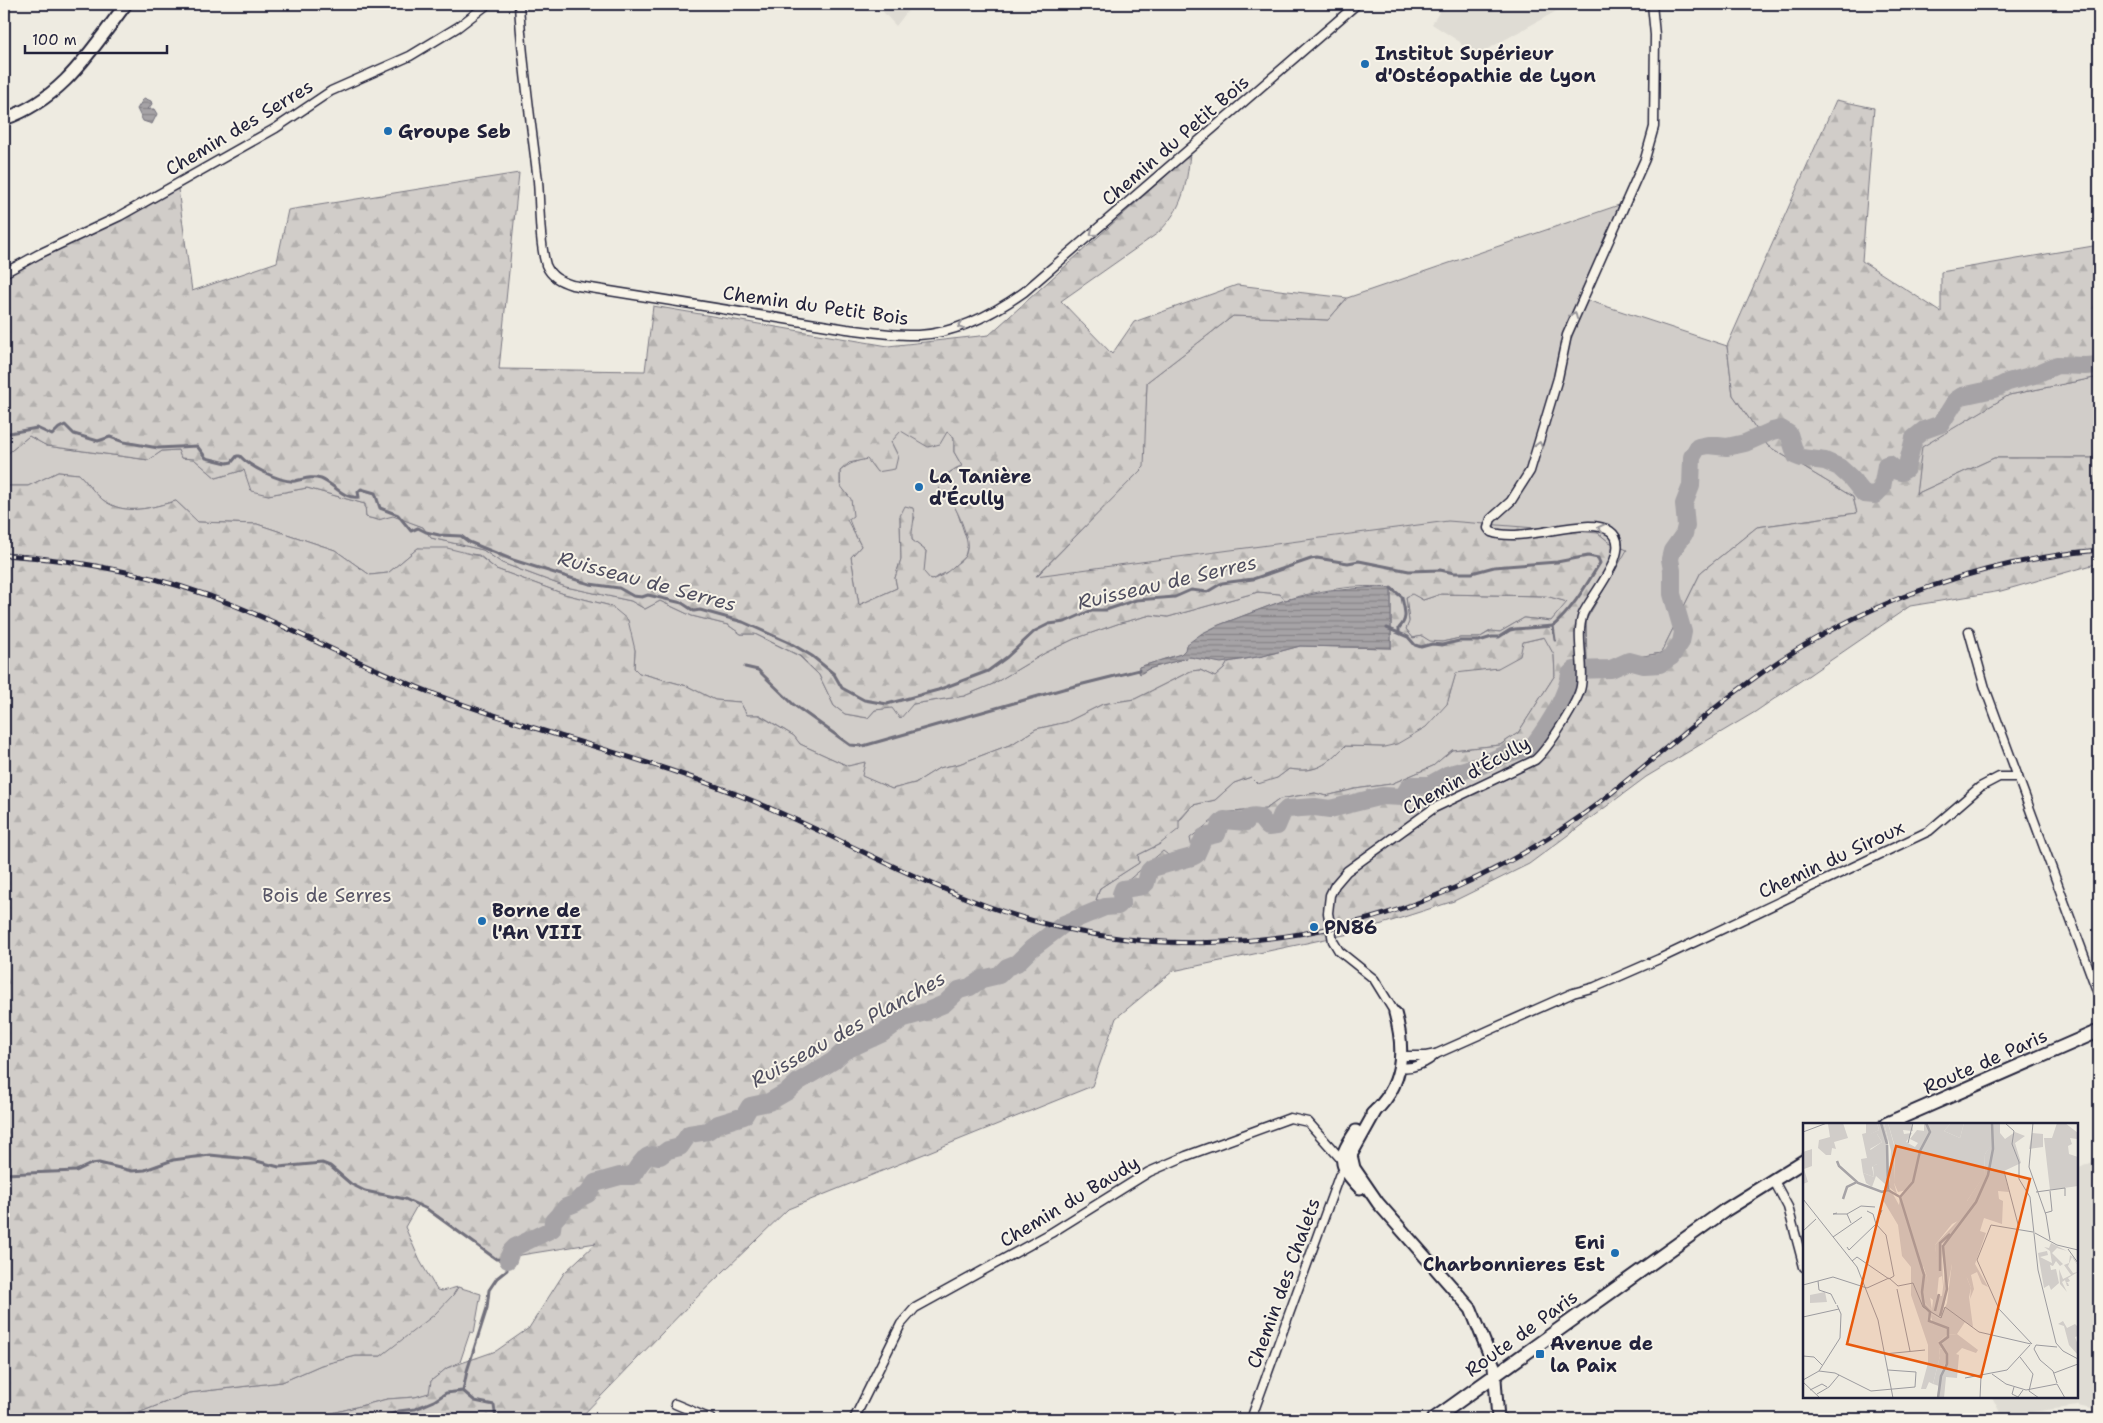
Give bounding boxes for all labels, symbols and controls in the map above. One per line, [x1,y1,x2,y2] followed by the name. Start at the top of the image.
[25,22,168,54] scale bar
[32,30,77,50] text: 100 m
[1375,41,1596,88] place label: Institut Supérieur d'Ostéopathie de Lyon
[1359,58,1371,70] marker: Institut Supérieur d'Ostéopathie de Lyon
[1096,69,1254,211] street label: Chemin du Petit Bois
[161,73,318,181] street label: Chemin des Serres
[398,119,511,144] place label: Groupe Seb
[382,125,394,137] marker: Groupe Seb
[1089,227,1098,236] one-way arrow
[721,280,911,331] street label: Chemin du Petit Bois
[1568,311,1579,320] one-way arrow
[958,320,966,330] one-way arrow
[1533,441,1544,450] one-way arrow
[929,464,1032,511] place label: La Tanière d'Écully
[913,481,925,493] marker: La Tanière d'Écully
[1597,523,1605,534] one-way arrow
[555,545,739,617] water label: Ruisseau de Serres
[1075,549,1259,615] water label: Ruisseau de Serres
[1397,729,1535,821] street label: Chemin d'Écully
[1754,815,1908,904] street label: Chemin du Siroux
[262,883,392,908] park label: Bois de Serres
[492,898,582,945] place label: Borne de l'An VIII
[476,915,488,927] marker: Borne de l'An VIII
[1324,915,1377,940] place label: PN86
[1308,921,1320,933] marker: PN86
[746,965,950,1093] water label: Ruisseau des Planches
[1919,1023,2051,1100] street label: Route de Paris
[1803,1123,2078,1398] inset map
[995,1150,1144,1253] street label: Chemin du Baudy
[1241,1194,1326,1372] street label: Chemin des Chalets
[1423,1230,1605,1277] place label: Eni Charbonnieres Est
[1609,1247,1621,1259] marker: Eni Charbonnieres Est
[1460,1284,1583,1383] street label: Route de Paris
[1550,1331,1653,1378] place label: Avenue de la Paix
[1534,1348,1546,1360] marker: Avenue de la Paix

